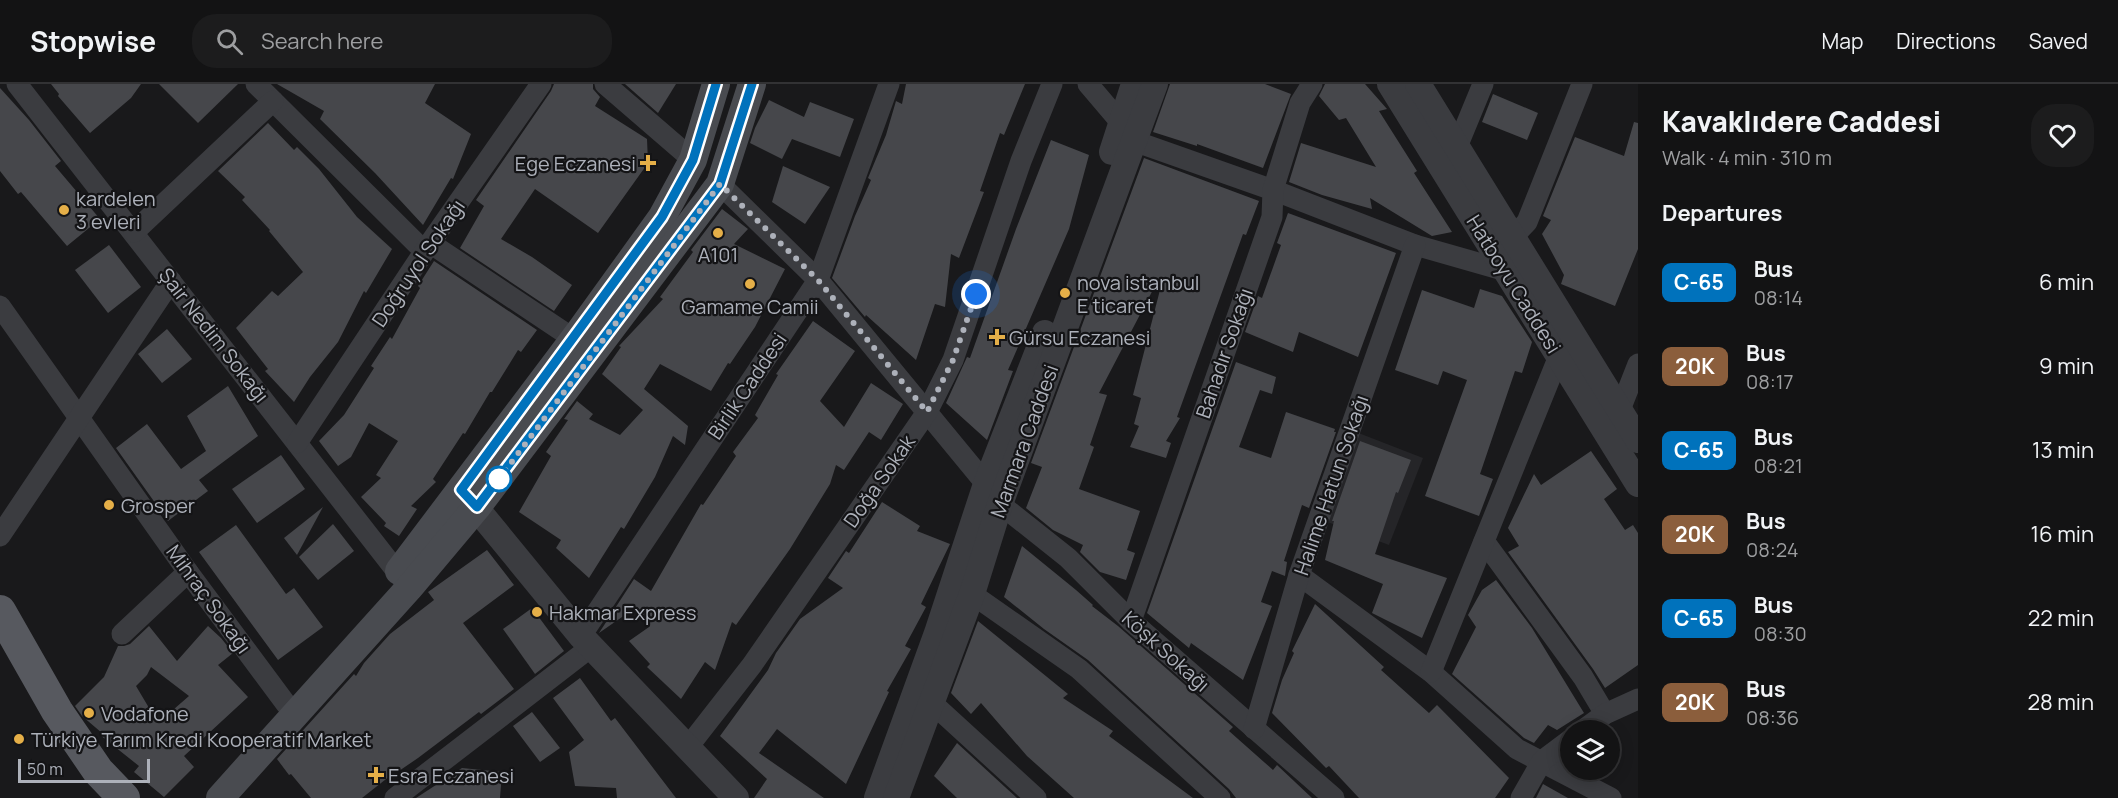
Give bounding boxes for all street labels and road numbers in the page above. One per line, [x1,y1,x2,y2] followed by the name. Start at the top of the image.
[365,194,471,332] street label: Doğruyol Sokağı
[1461,210,1567,358] street label: Hatboyu Caddesi
[153,262,275,408] street label: Şair Nedim Sokağı
[1189,284,1259,422] street label: Bahadır Sokağı
[701,327,793,445] street label: Birlik Caddesi
[984,361,1064,521] street label: Marmara Caddesi
[1287,391,1375,579] street label: Halime Hatun Sokağı
[837,428,921,533] street label: Doğa Sokak
[160,539,258,659] street label: Mihraç Sokağı
[1116,605,1216,697] street label: Köşk Sokağı

